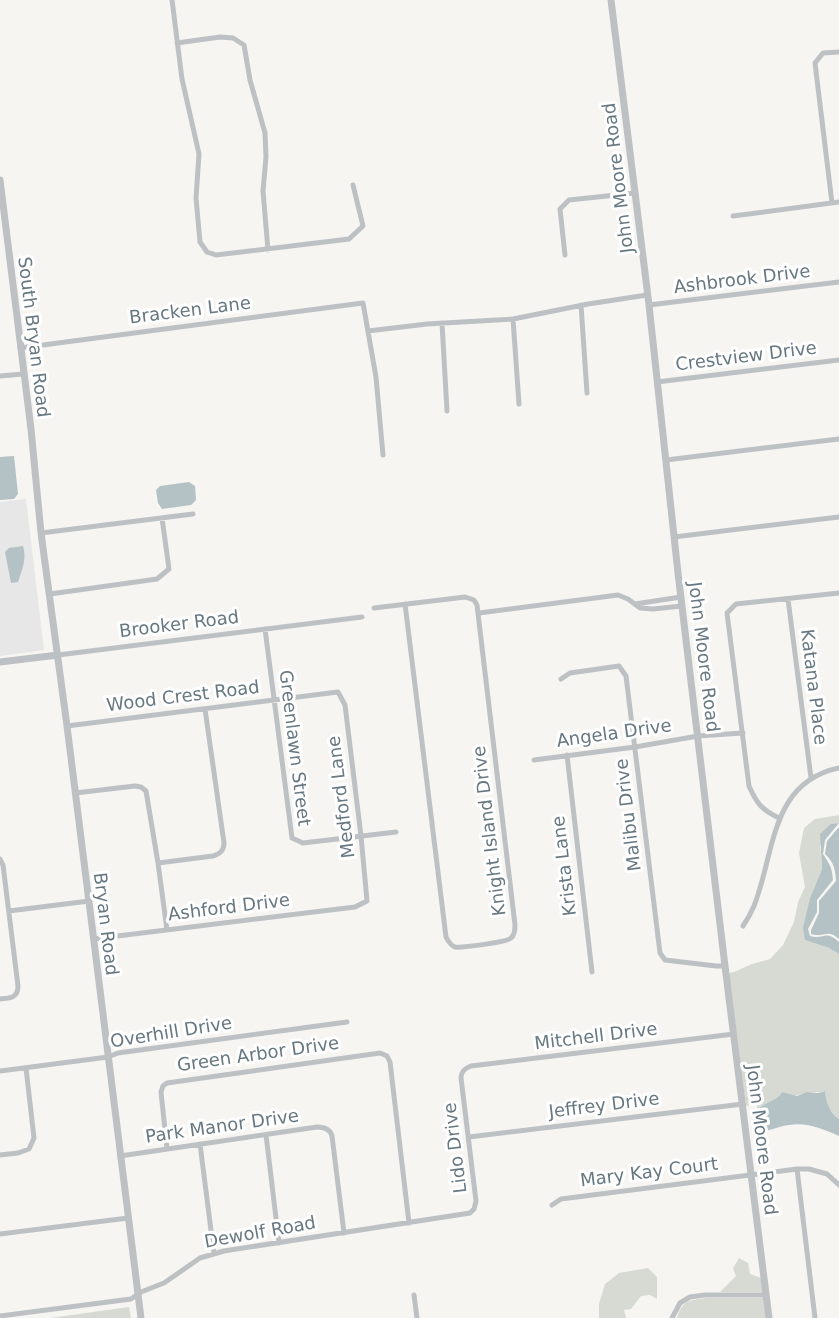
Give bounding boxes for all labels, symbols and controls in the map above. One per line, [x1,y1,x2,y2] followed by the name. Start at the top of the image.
[598,102,637,255] street label: John Moore Road
[14,255,55,418] street label: South Bryan Road
[672,260,812,297] street label: Ashbrook Drive
[128,292,252,327] street label: Bracken Lane
[674,336,818,375] street label: Crestview Drive
[685,580,724,733] street label: John Moore Road
[118,606,240,641] street label: Brooker Road
[797,628,832,746] street label: Katana Place
[276,669,315,827] street label: Greenlawn Street
[105,676,261,715] street label: Wood Crest Road
[555,714,673,751] street label: Angela Drive
[323,735,358,859] street label: Medford Lane
[468,745,509,917] street label: Knight Island Drive
[610,758,645,872] street label: Malibu Drive
[547,815,580,917] street label: Krista Lane
[90,871,123,977] street label: Bryan Road
[167,889,291,924] street label: Ashford Drive
[108,1012,233,1052] street label: Overhill Drive
[533,1018,659,1053] street label: Mitchell Drive
[176,1032,340,1075] street label: Green Arbor Drive
[743,1063,782,1216] street label: John Moore Road
[546,1087,660,1122] street label: Jeffrey Drive
[439,1102,470,1195] street label: Lido Drive
[144,1104,300,1147] street label: Park Manor Drive
[579,1153,719,1190] street label: Mary Kay Court
[202,1211,317,1252] street label: Dewolf Road

